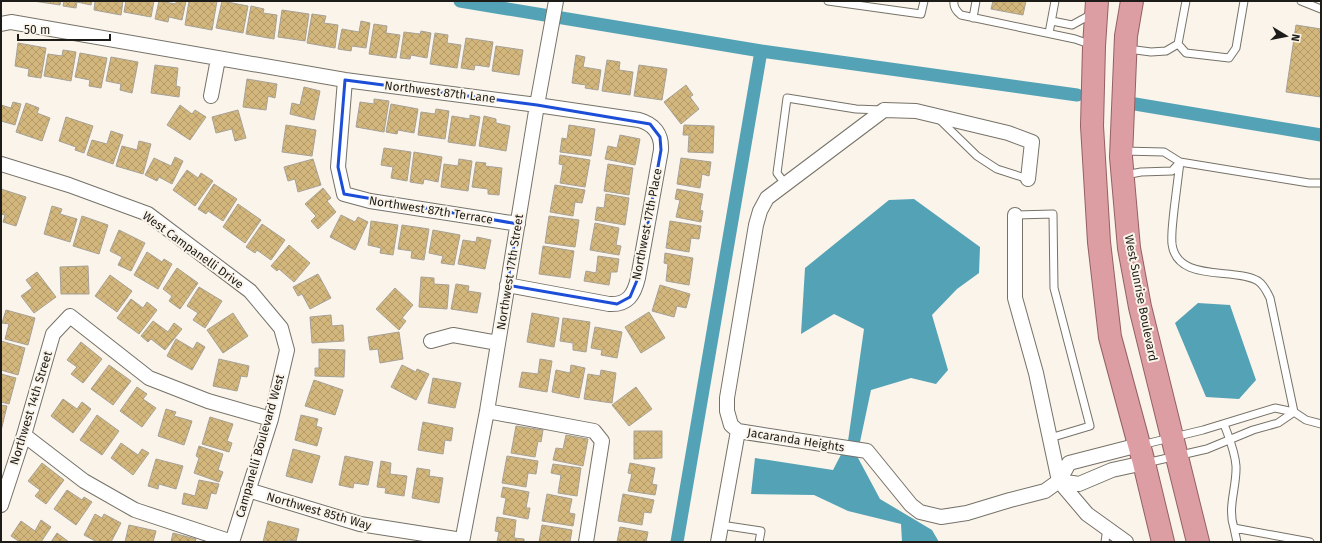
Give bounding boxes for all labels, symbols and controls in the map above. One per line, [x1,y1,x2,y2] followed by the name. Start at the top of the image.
[18,16,110,42] scale bar
[1266,16,1306,56] north arrow
[24,23,50,37] text: 50 m
[1288,33,1302,42] text: N
[384,78,496,106] street label: Northwest 87th Lane
[629,167,665,281] street label: Northwest 17th Place
[368,193,494,227] street label: Northwest 87th Terrace
[140,209,246,291] street label: West Campanelli Drive
[494,212,526,331] street label: Northwest 17th Street
[1122,234,1160,362] street label: West Sunrise Boulevard
[7,349,55,467] street label: Northwest 14th Street
[233,372,287,519] street label: Campanelli Boulevard West
[746,425,846,455] street label: Jacaranda Heights
[265,489,373,533] street label: Northwest 85th Way

